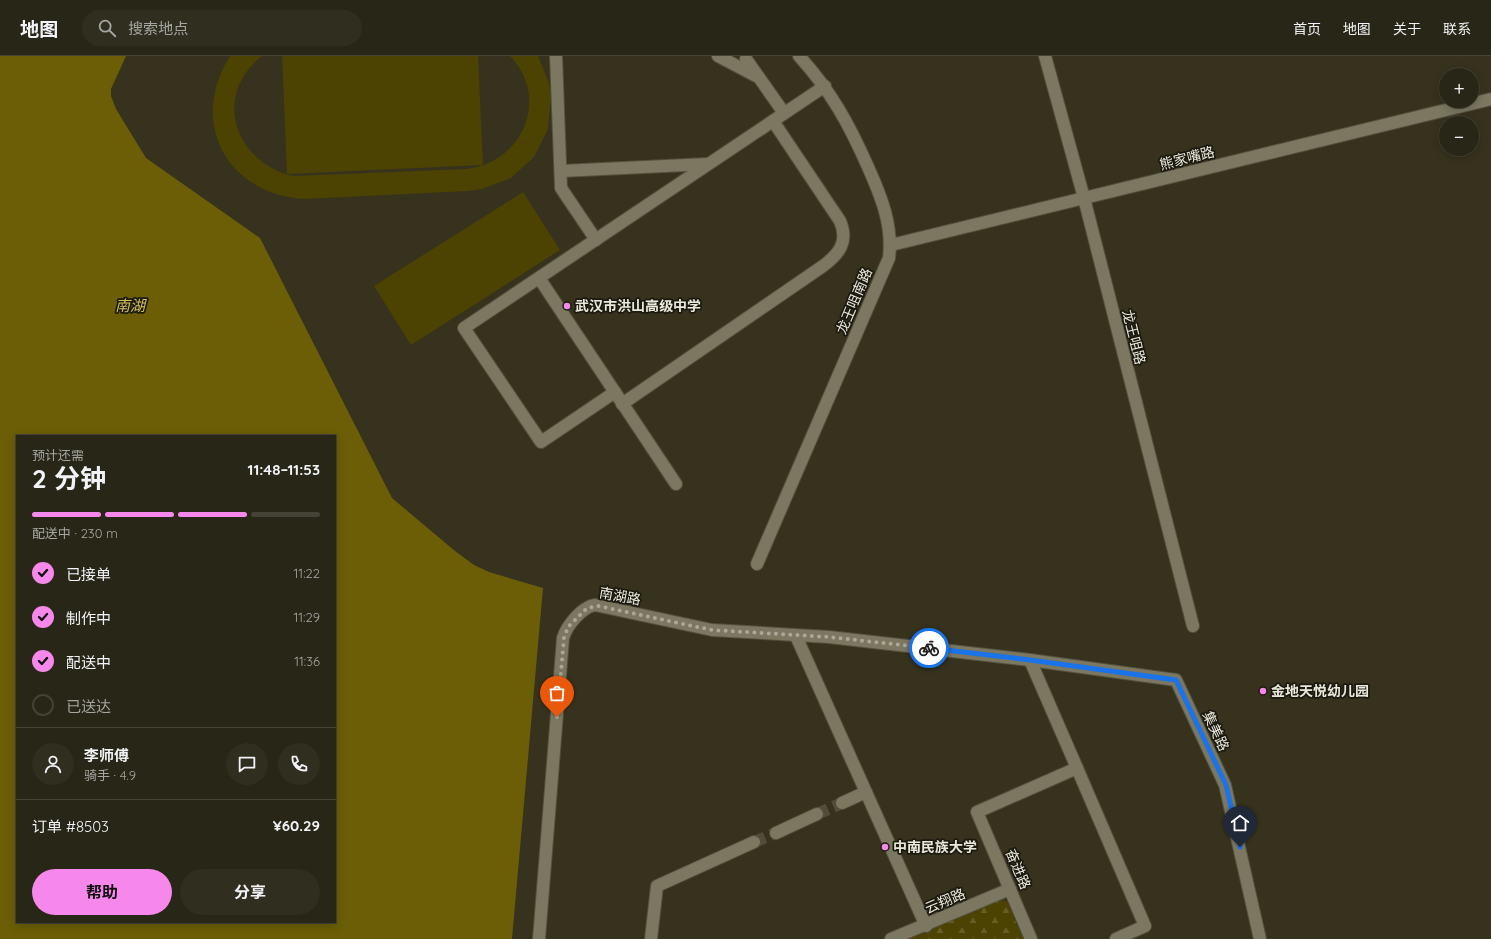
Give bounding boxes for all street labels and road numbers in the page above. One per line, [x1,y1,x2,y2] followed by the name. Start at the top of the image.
[1158,142,1216,174] street label: 熊家嘴路
[832,265,876,337] street label: 龙王咀南路
[1118,308,1150,366] street label: 龙王咀路
[598,583,642,609] street label: 南湖路
[1199,708,1233,754] street label: 集美路
[1002,846,1034,892] street label: 奋进路
[922,885,968,917] street label: 云翔路

